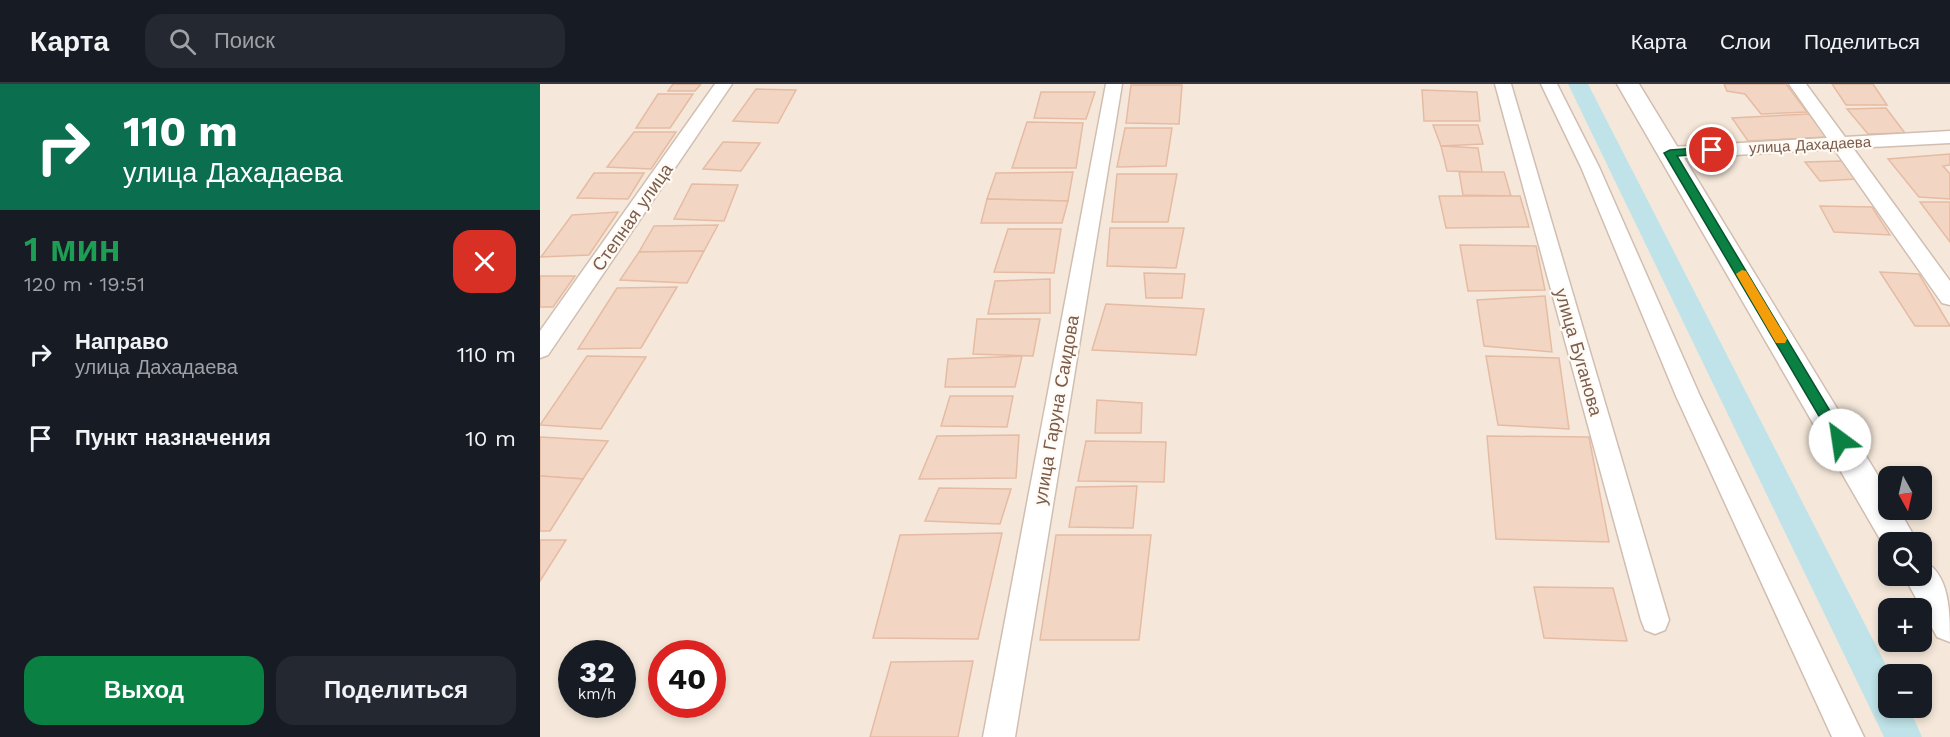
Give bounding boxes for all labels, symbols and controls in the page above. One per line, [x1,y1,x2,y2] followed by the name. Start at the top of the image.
[145,14,565,68] search box
[30,25,109,58] text: Карта
[166,25,199,58] icon: search
[214,28,275,53] text: Поиск
[1631,29,1687,54] text: Карта
[1720,29,1771,54] text: Слои
[1804,29,1920,54] text: Поделиться
[123,107,238,156] text: 110 m
[24,108,102,186] icon: right
[1686,124,1737,175] pin
[1695,133,1728,166] icon: arrive
[1749,133,1872,157] street label: улица Дахадаева
[123,157,343,189] text: улица Дахадаева
[587,159,677,275] street label: Степная улица
[24,228,121,270] text: 1 мин
[453,230,516,293] button: close
[24,272,145,296] text: 120 m · 19:51
[1551,286,1607,419] street label: улица Буганова
[1029,312,1083,507] street label: улица Гаруна Саидова
[75,329,169,354] text: Направо
[24,338,57,371] icon: right
[457,342,516,367] text: 110 m
[75,355,238,379] text: улица Дахадаева
[1808,408,1872,472] position arrow
[24,422,57,455] icon: arrive
[75,425,271,450] text: Пункт назначения
[465,426,516,451] text: 10 m
[1878,466,1932,520] north arrow
[1878,466,1932,718] map controls
[1878,532,1932,586] button: search
[1878,598,1932,652] button: +
[648,640,726,718] speed limit sign: 40
[579,654,615,689] text: 32
[24,656,264,725] button: Выход
[276,656,516,725] button: Поделиться
[1878,664,1932,718] button: −
[578,685,616,703] text: km/h

